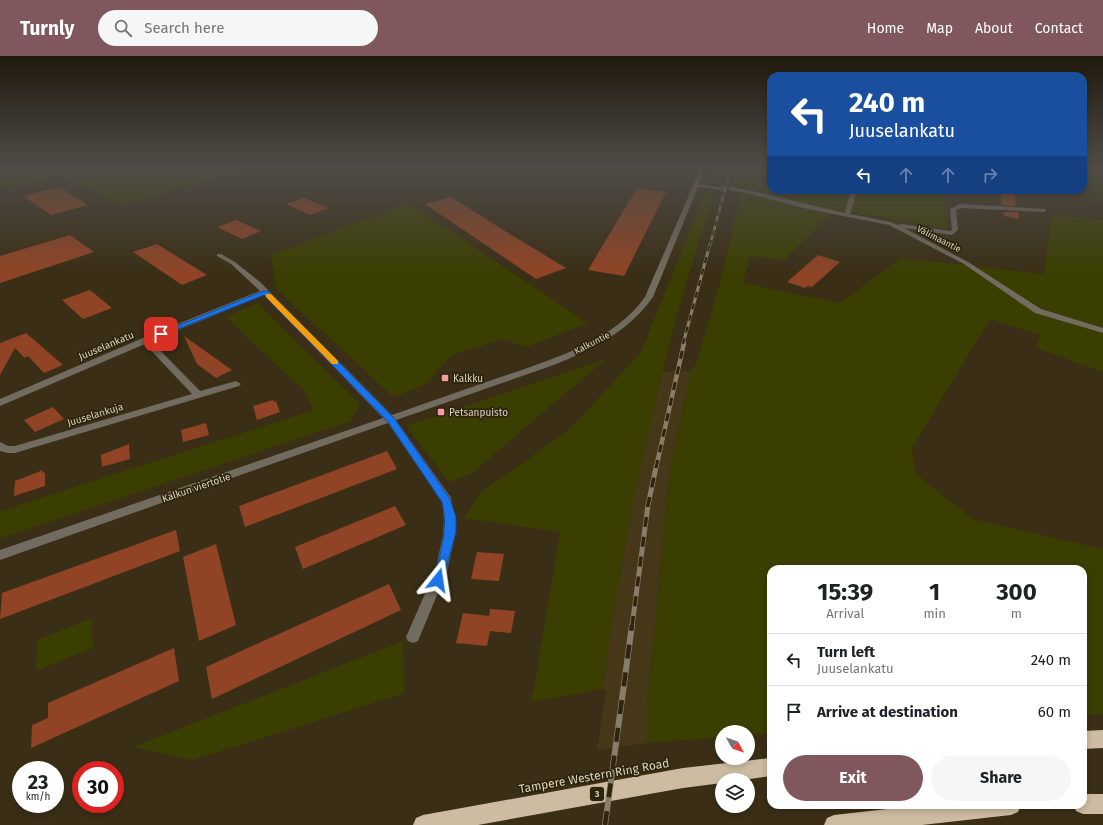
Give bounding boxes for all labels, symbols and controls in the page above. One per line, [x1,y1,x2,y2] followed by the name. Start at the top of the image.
[98,10,378,46] search box
[20,17,74,40] text: Turnly
[112,17,134,39] icon: search
[144,19,224,37] text: Search here
[867,20,904,37] text: Home
[926,20,953,37] text: Map
[975,20,1013,37] text: About
[1035,20,1083,37] text: Contact
[849,86,925,119] text: 240 m
[783,88,835,140] icon: left
[849,120,955,142] text: Juuselankatu
[853,164,875,186] icon: left
[895,164,917,186] icon: ahead
[937,164,959,186] icon: ahead
[979,164,1001,186] icon: right
[915,224,963,254] street label: Välimaantie
[144,317,178,351] pin
[150,323,172,345] icon: arrive
[77,329,136,363] street label: Juuselankatu
[573,330,611,356] street label: Kalkuntie
[440,373,450,383] marker: Kalkku
[453,373,483,385] place label: Kalkku
[66,401,125,429] street label: Juuselankuja
[436,407,446,417] marker: Petsanpuisto
[449,407,508,419] place label: Petsanpuisto
[160,471,232,505] street label: Kalkun viertotie
[417,559,459,601] position arrow
[817,578,873,606] text: 15:39
[929,578,940,606] text: 1
[996,578,1037,606] text: 300
[826,606,864,621] text: Arrival
[923,606,946,621] text: min
[1011,606,1022,621] text: m
[817,643,875,661] text: Turn left
[783,649,805,671] icon: left
[1031,651,1071,669] text: 240 m
[817,661,893,676] text: Juuselankatu
[783,701,805,723] icon: arrive
[817,703,958,721] text: Arrive at destination
[1038,703,1071,721] text: 60 m
[715,725,755,765] north arrow
[715,725,755,813] map controls
[783,755,923,801] button: Exit
[931,755,1071,801] button: Share
[518,756,670,796] street label: Tampere Western Ring Road
[72,761,124,813] speed limit sign: 30
[28,770,48,794] text: 23
[715,773,755,813] button: layers
[590,787,604,801] road number: 3
[26,791,50,803] text: km/h

